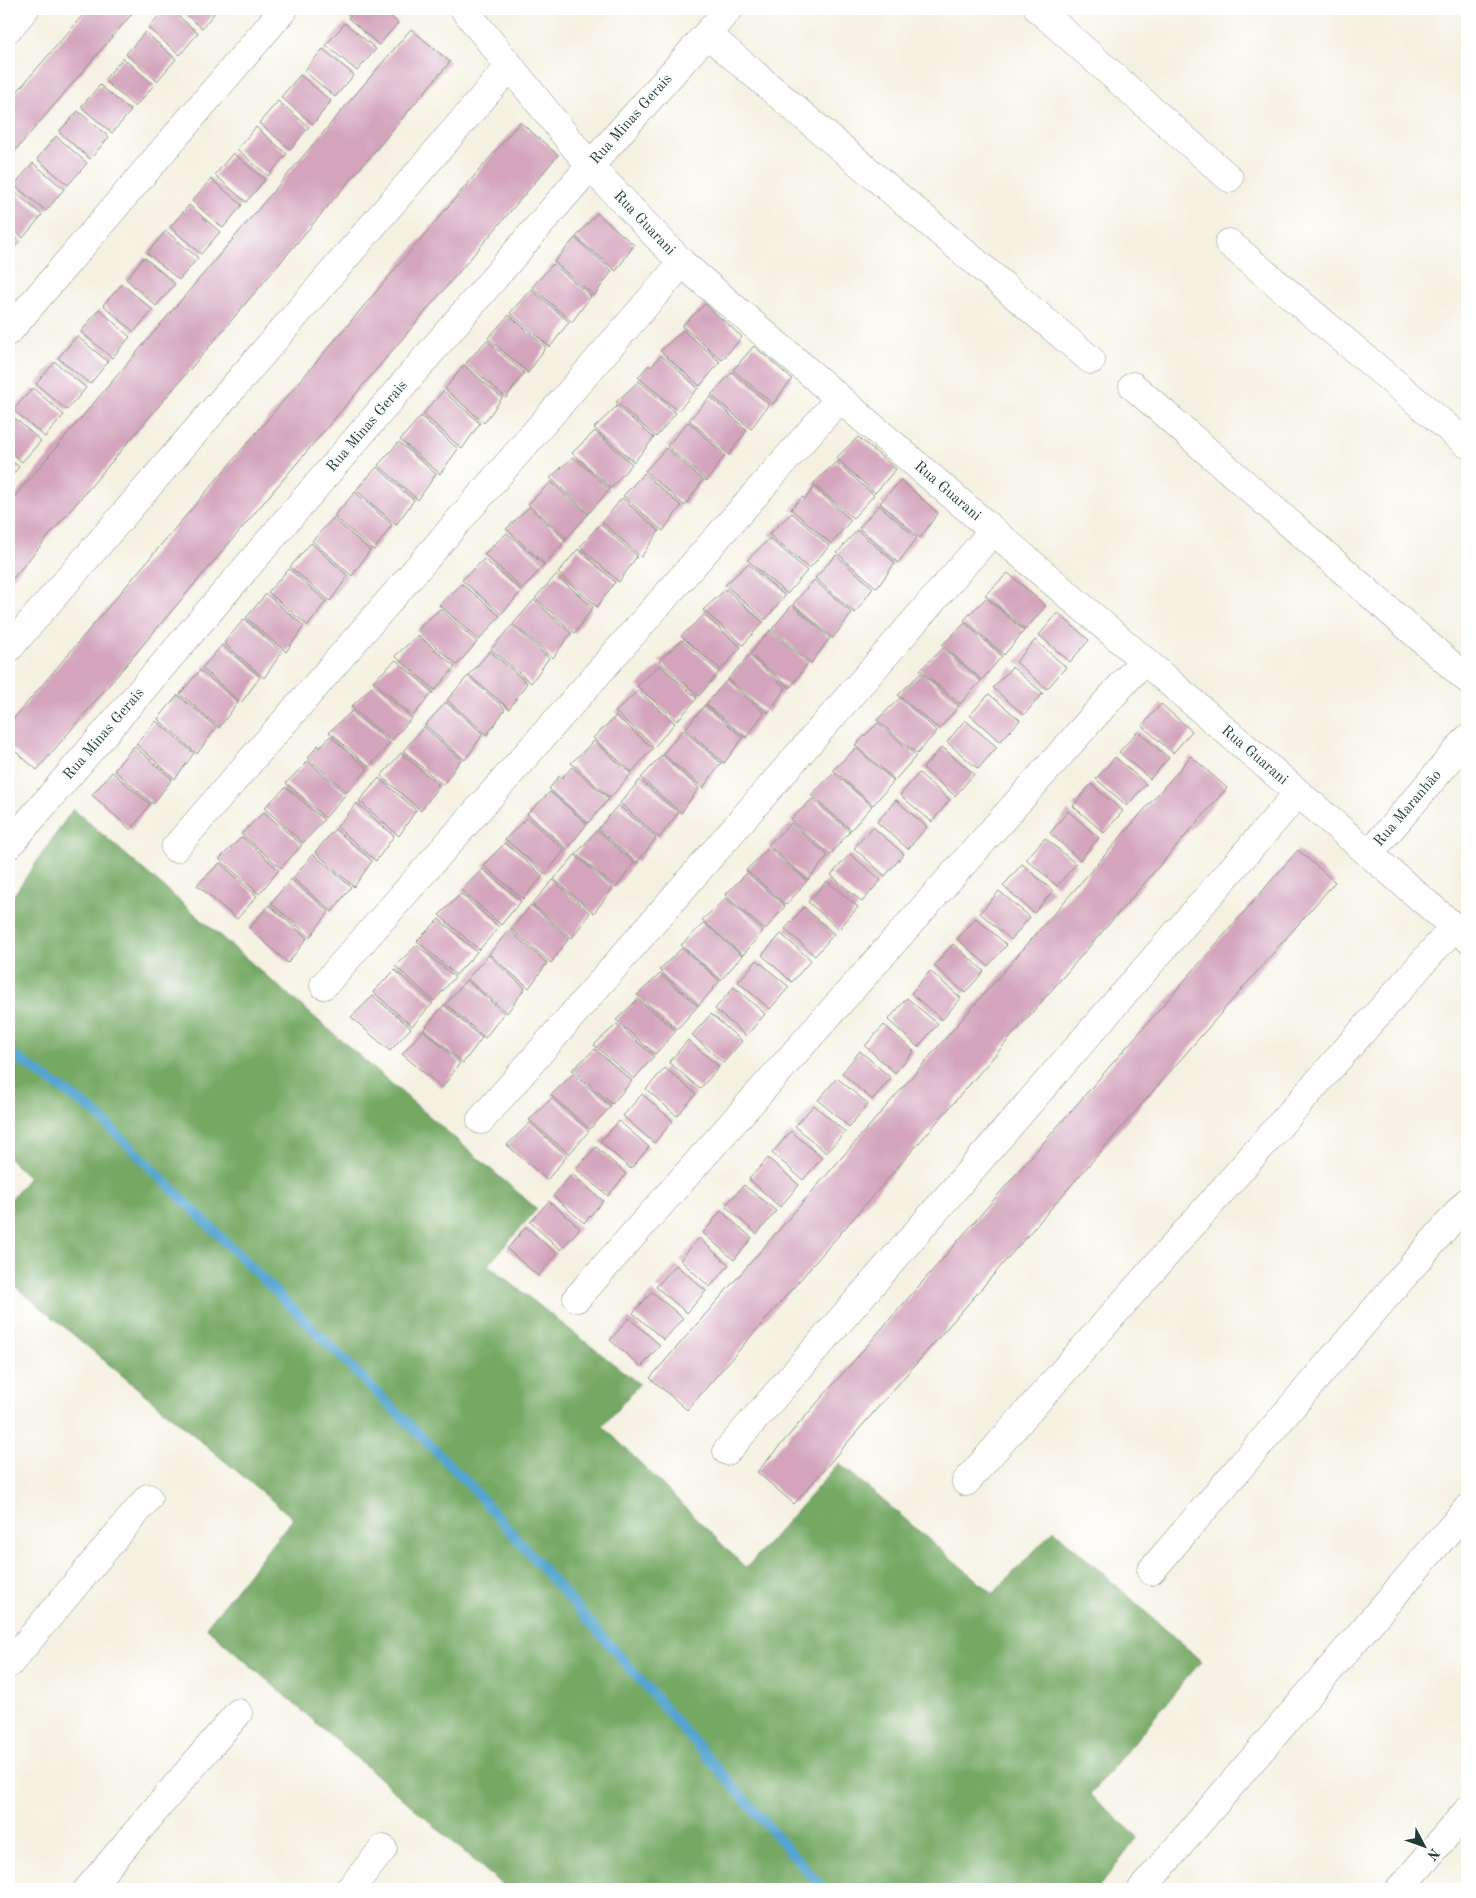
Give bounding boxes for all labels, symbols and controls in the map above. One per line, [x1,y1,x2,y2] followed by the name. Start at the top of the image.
[588,71,675,167] street label: Rua Minas Gerais
[610,188,678,258] street label: Rua Guarani
[324,378,410,475] street label: Rua Minas Gerais
[911,459,984,524] street label: Rua Guarani
[61,685,147,783] street label: Rua Minas Gerais
[1218,723,1291,788] street label: Rua Guarani
[1371,767,1444,849] street label: Rua Maranhão
[1398,1820,1448,1870] north arrow
[1424,1845,1442,1863] text: N

